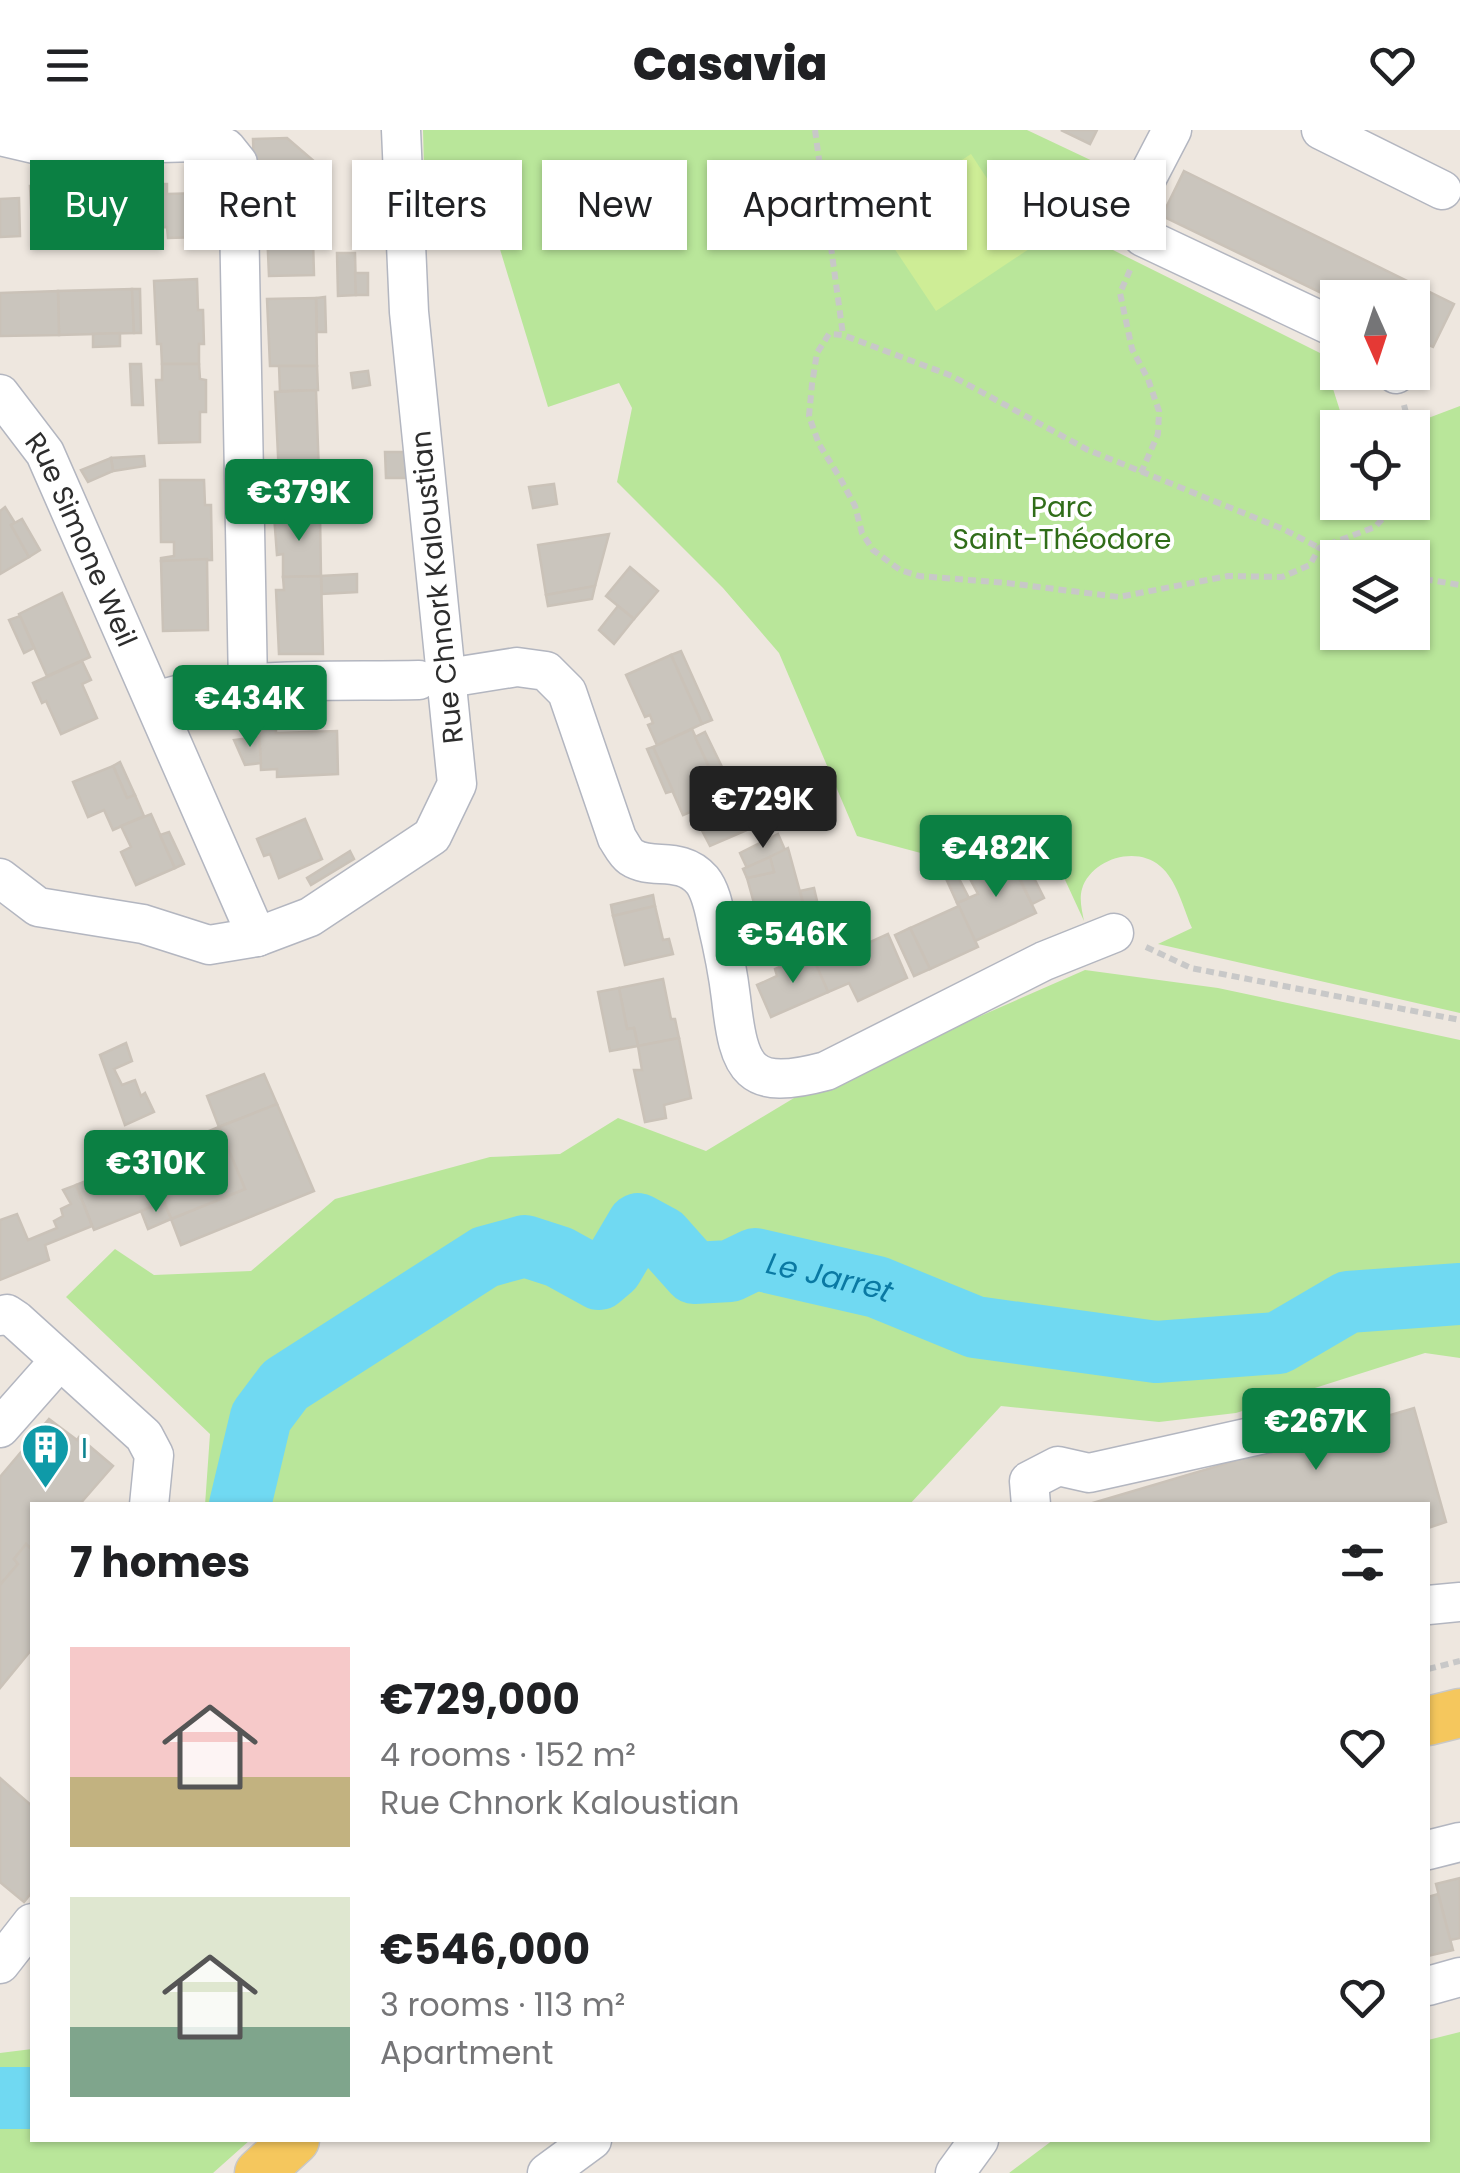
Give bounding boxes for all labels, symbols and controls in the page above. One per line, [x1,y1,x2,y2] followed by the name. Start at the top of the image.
[633,33,827,96] text: Casavia
[40,38,95,93] icon: menu
[1365,38,1420,93] icon: heart
[30,160,164,250] chip: Buy
[184,160,332,250] chip: Rent
[352,160,522,250] chip: Filters
[542,160,687,250] chip: New
[707,160,967,250] chip: Apartment
[987,160,1166,250] chip: House
[1320,280,1430,390] north arrow
[1320,280,1430,650] map controls
[1320,410,1430,520] button: locate
[16,424,147,653] street label: Rue Simone Weil
[401,429,473,745] street label: Rue Chnork Kaloustian
[229,459,369,544] pin: €379K
[247,469,351,514] text: €379K
[953,488,1171,559] park label: Parc Saint-Théodore
[1320,540,1430,650] button: layers
[180,665,320,750] pin: €434K
[195,675,305,720] text: €434K
[693,766,833,851] pin: €729K
[712,776,814,821] text: €729K
[926,815,1066,900] pin: €482K
[942,825,1050,870] text: €482K
[723,901,863,986] pin: €546K
[738,911,848,956] text: €546K
[86,1130,226,1215] pin: €310K
[106,1140,206,1185] text: €310K
[762,1241,901,1313] water label: Le Jarret
[1246,1388,1386,1473] pin: €267K
[1264,1398,1368,1443] text: €267K
[20,1422,72,1490] building icon: I
[81,1429,88,1468] place label: I
[70,1533,250,1592] text: 7 homes
[1335,1535,1390,1590] icon: filters
[380,1670,580,1729] text: €729,000
[150,1687,270,1807] icon: home
[1335,1720,1390,1775] icon: heart
[380,1732,636,1777] text: 4 rooms · 152 m²
[380,1780,739,1825] text: Rue Chnork Kaloustian
[380,1920,590,1979] text: €546,000
[150,1937,270,2057] icon: home
[1335,1970,1390,2025] icon: heart
[380,1982,625,2027] text: 3 rooms · 113 m²
[380,2030,553,2075] text: Apartment

